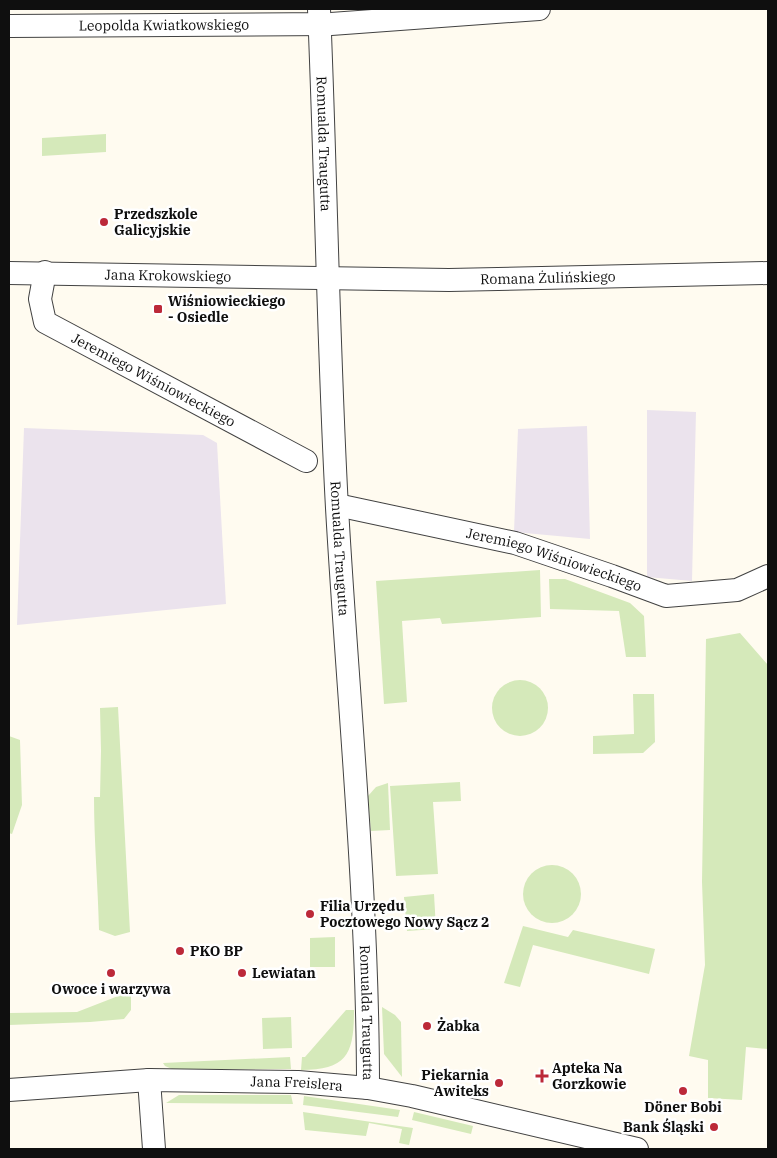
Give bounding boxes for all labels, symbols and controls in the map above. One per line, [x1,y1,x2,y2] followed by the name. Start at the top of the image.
[79,16,249,35] street label: Leopolda Kwiatkowskiego
[313,76,335,212] street label: Romualda Traugutta
[114,205,198,239] place label: Przedszkole Galicyjskie
[98,216,110,228] marker: Przedszkole Galicyjskie
[104,266,232,286] street label: Jana Krokowskiego
[480,267,616,288] street label: Romana Żulińskiego
[168,292,285,326] place label: Wiśniowieckiego - Osiedle
[152,303,164,315] marker: Wiśniowieckiego - Osiedle
[69,329,239,431] street label: Jeremiego Wiśniowieckiego
[327,481,353,617] street label: Romualda Traugutta
[465,524,644,595] street label: Jeremiego Wiśniowieckiego
[320,897,490,931] place label: Filia Urzędu Pocztowego Nowy Sącz 2
[304,908,316,920] marker: Filia Urzędu Pocztowego Nowy Sącz 2
[190,942,244,960] place label: PKO BP
[174,945,186,957] marker: PKO BP
[356,945,377,1081] street label: Romualda Traugutta
[252,964,316,982] place label: Lewiatan
[105,967,117,979] marker: Owoce i warzywa
[236,967,248,979] marker: Lewiatan
[51,980,171,998] place label: Owoce i warzywa
[437,1017,480,1035] place label: Żabka
[421,1020,433,1032] marker: Żabka
[552,1059,626,1093] place label: Apteka Na Gorzkowie
[421,1066,489,1100] place label: Piekarnia Awiteks
[536,1070,548,1082] marker: Apteka Na Gorzkowie
[250,1072,344,1095] street label: Jana Freislera
[493,1077,505,1089] marker: Piekarnia Awiteks
[677,1085,689,1097] marker: Döner Bobi
[644,1098,722,1116] place label: Döner Bobi
[623,1118,704,1136] place label: Bank Śląski
[708,1121,720,1133] marker: Bank Śląski

